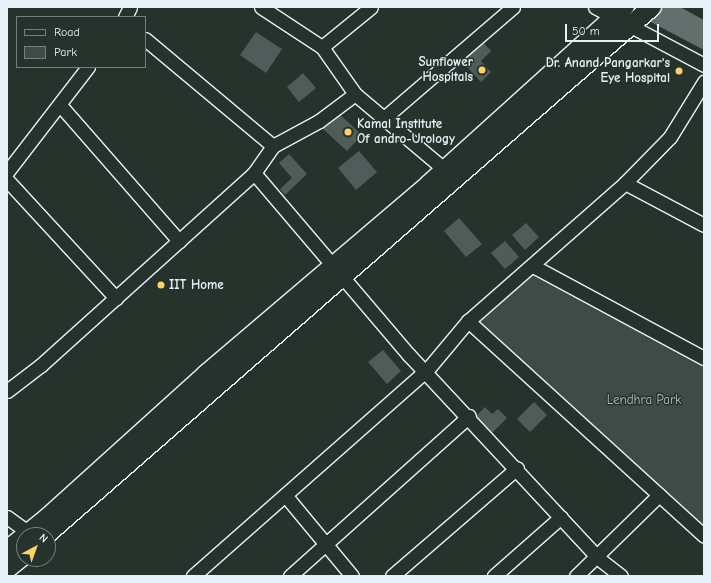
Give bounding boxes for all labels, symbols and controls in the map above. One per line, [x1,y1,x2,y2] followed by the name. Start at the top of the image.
[16,16,146,68] legend
[567,16,661,42] scale bar
[572,24,600,38] text: 50 m
[54,25,80,39] text: Road
[54,45,77,59] text: Park
[418,55,473,86] place label: Sunflower Hospitals
[546,56,670,87] place label: Dr. Anand Pangarkar's Eye Hospital
[476,64,488,76] marker: Sunflower Hospitals
[673,65,685,77] marker: Dr. Anand Pangarkar's Eye Hospital
[357,117,455,148] place label: Kamal Institute Of andro-Urology
[342,126,354,138] marker: Kamal Institute Of andro-Urology
[169,277,224,293] place label: IIT Home
[156,280,166,290] marker: IIT Home
[607,392,681,408] park label: Lendhra Park
[16,527,56,567] north arrow
[37,531,51,546] text: N

